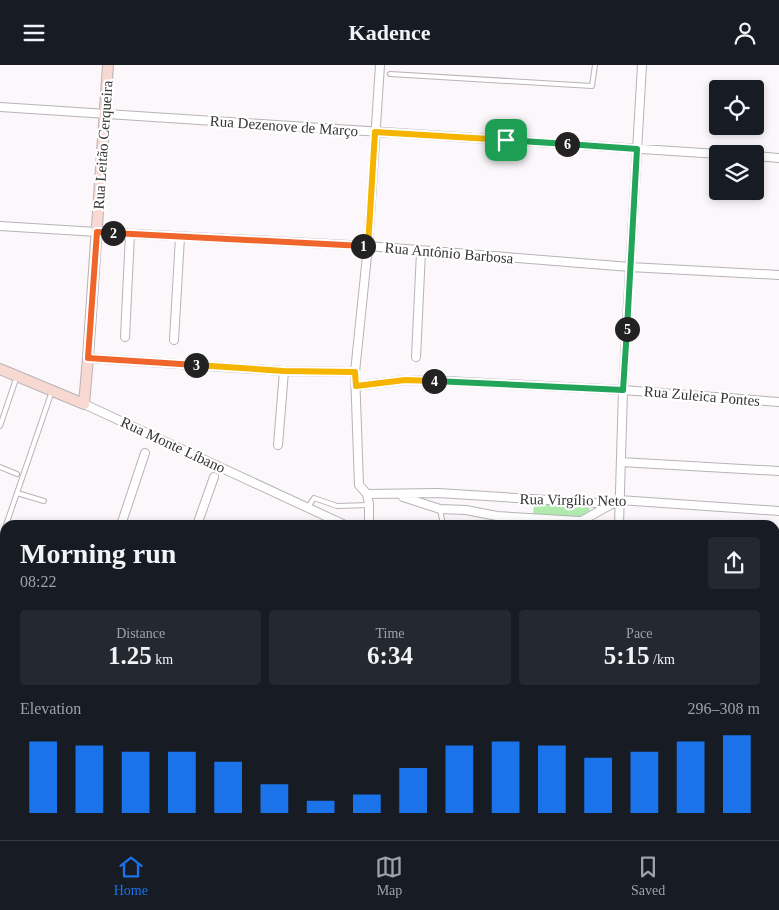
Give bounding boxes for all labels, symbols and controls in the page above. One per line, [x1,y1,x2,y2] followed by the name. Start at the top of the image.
[20,19,48,47] icon: menu
[731,19,759,47] icon: person
[349,20,430,45] text: Kadence
[91,80,116,210] street label: Rua Leitão Cerqueira
[709,80,764,200] map controls
[709,80,764,135] button: locate
[209,113,359,139] street label: Rua Dezenove de Março
[485,119,527,161] pin
[492,126,520,154] icon: arrive
[554,131,580,157] pin: 6
[564,137,571,152] text: 6
[709,145,764,200] button: layers
[100,221,126,245] pin: 2
[110,226,117,241] text: 2
[350,233,376,259] pin: 1
[360,239,367,254] text: 1
[384,239,514,267] street label: Rua Antônio Barbosa
[614,317,640,341] pin: 5
[624,322,631,337] text: 5
[184,353,208,377] pin: 3
[193,358,200,373] text: 3
[422,369,446,393] pin: 4
[431,374,438,389] text: 4
[643,383,761,409] street label: Rua Zuleica Pontes
[118,414,228,476] street label: Rua Monte Líbano
[519,491,627,509] street label: Rua Virgílio Neto
[708,537,760,589] button: share
[20,538,176,569] text: Morning run
[20,573,56,590] text: 08:22
[116,626,165,641] text: Distance
[375,626,405,641] text: Time
[626,626,653,641] text: Pace
[108,642,152,669] text: 1.25
[367,642,413,669] text: 6:34
[604,642,650,669] text: 5:15
[152,652,173,667] text: km
[650,652,675,667] text: /km
[20,700,81,717] text: Elevation
[688,700,760,717] text: 296–308 m
[114,853,148,899] tab: Home
[375,853,403,899] tab: Map
[631,853,665,899] tab: Saved

